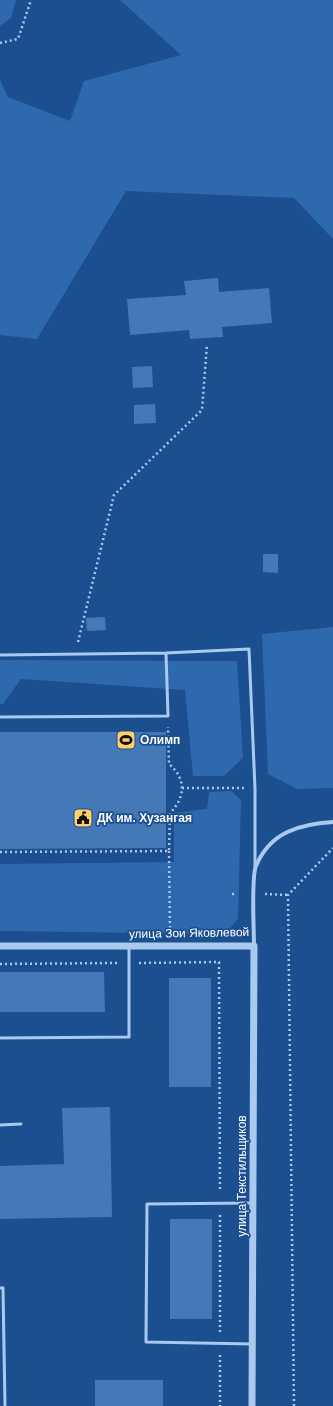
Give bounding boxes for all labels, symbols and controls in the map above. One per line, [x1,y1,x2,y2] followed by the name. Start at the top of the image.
[115,729,137,751] sports icon: Олимп
[140,733,180,747] place label: Олимп
[72,807,94,829] public building icon: ДК им. Хузангая
[97,811,192,825] place label: ДК им. Хузангая
[129,925,249,941] street label: улица Зои Яковлевой
[235,1115,249,1237] street label: улица Текстильщиков

